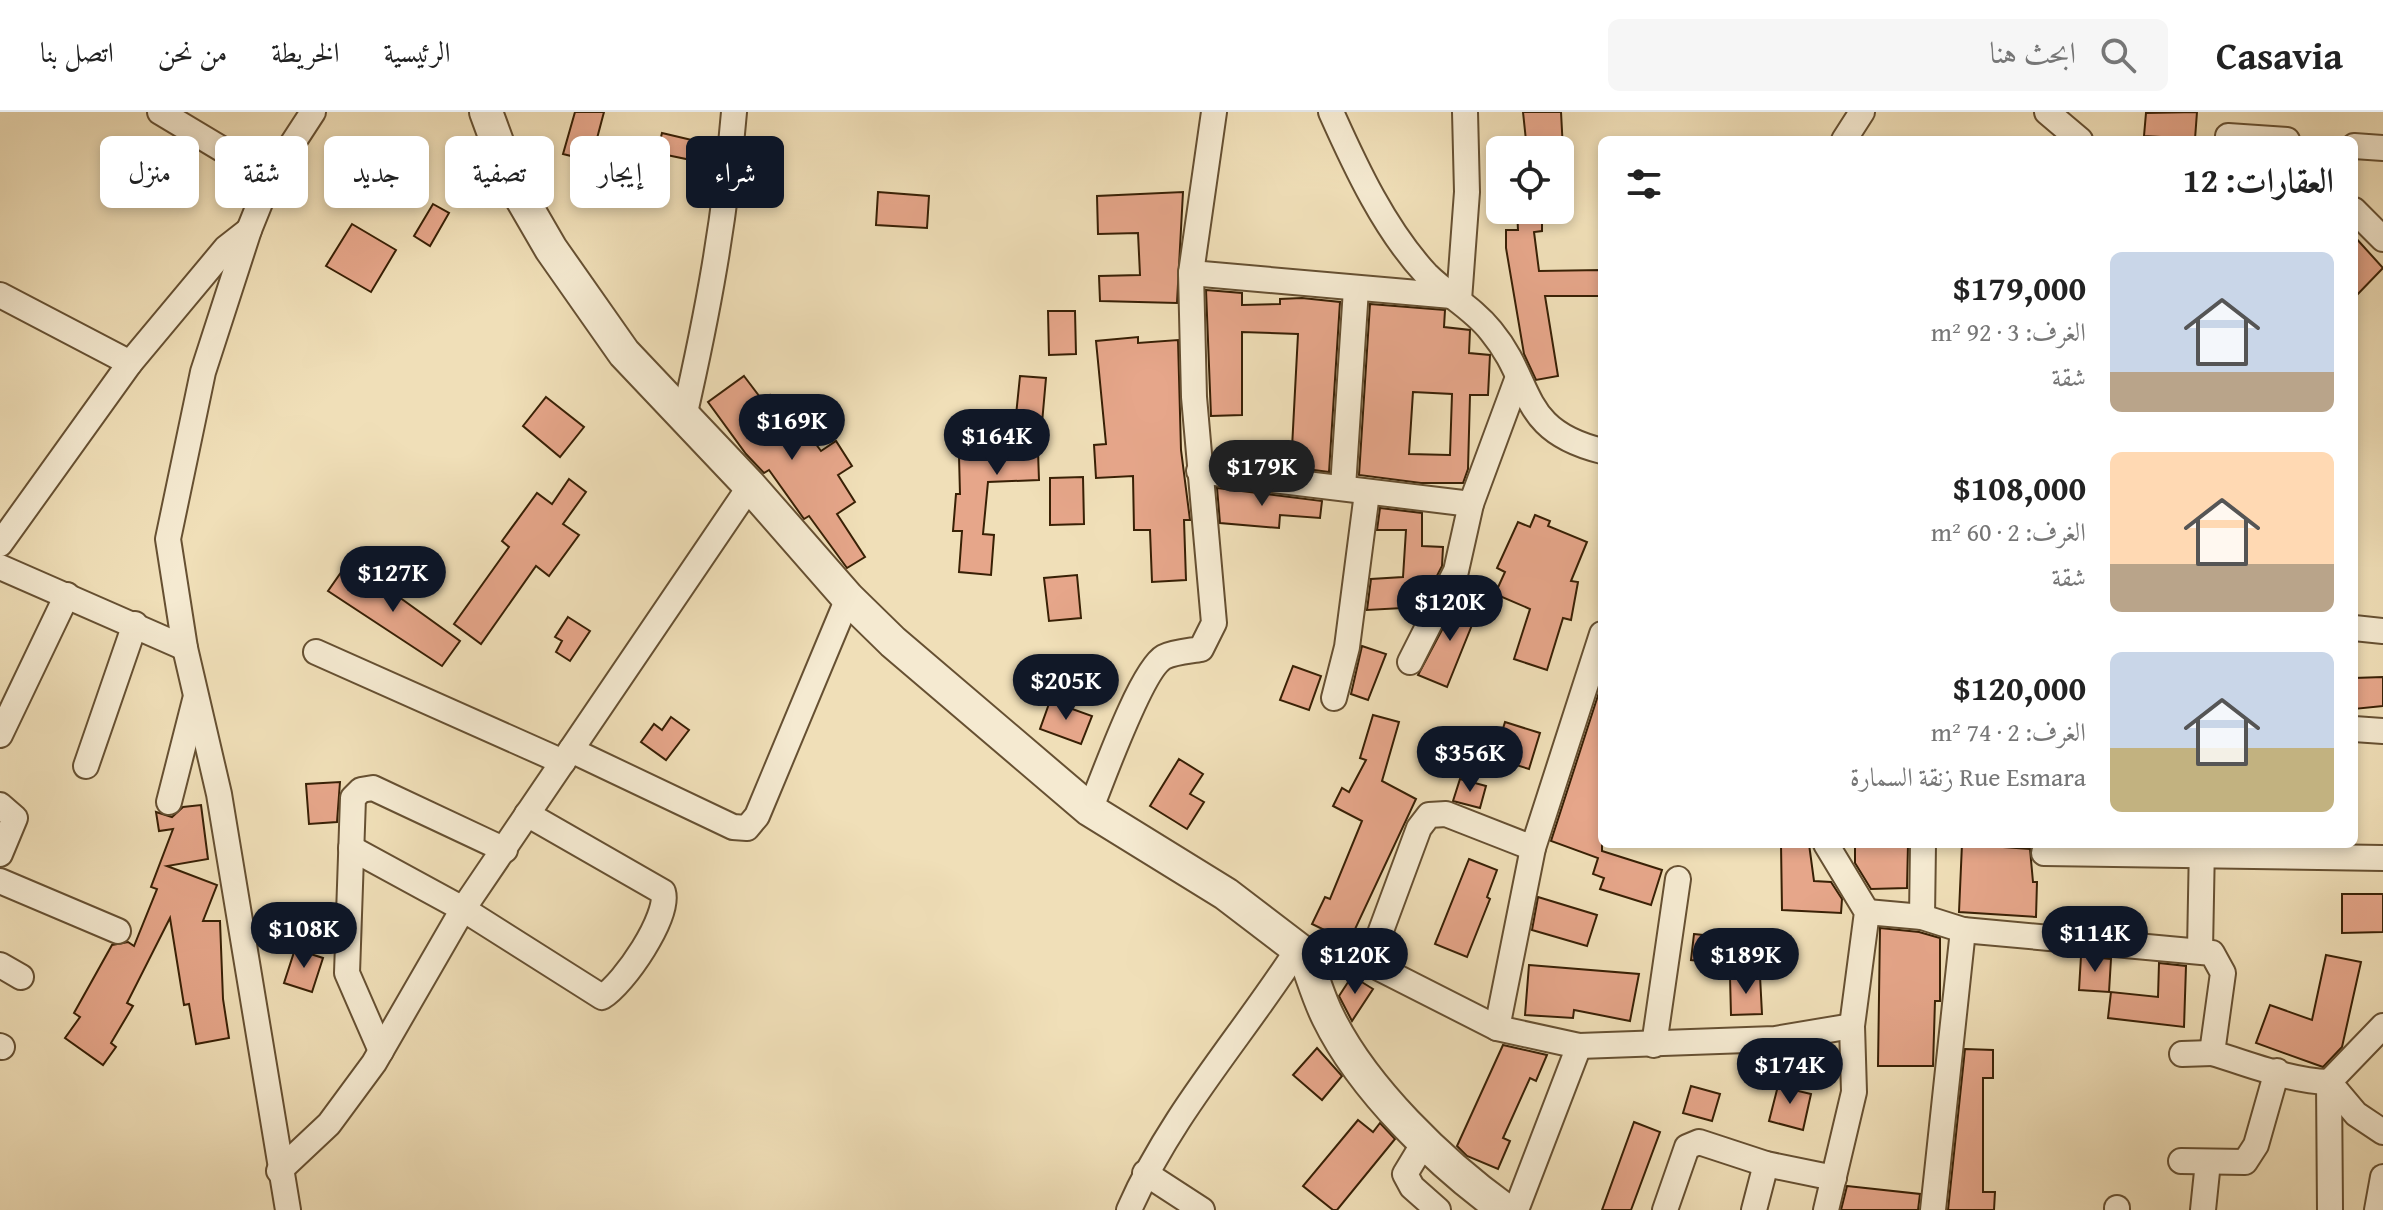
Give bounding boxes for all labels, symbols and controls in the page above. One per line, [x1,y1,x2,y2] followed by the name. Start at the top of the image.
[1608,19,2168,91] search box
[2216,27,2343,83] text: Casavia
[1989,30,2076,74] text: ابحث هنا
[40,31,114,72] text: اتصل بنا
[158,31,227,72] text: من نحن
[271,31,339,72] text: الخريطة
[383,31,451,72] text: الرئيسية
[2096,33,2140,77] icon: search
[100,136,199,208] chip: منزل
[215,136,308,208] chip: شقة
[324,136,429,208] chip: جديد
[445,136,554,208] chip: تصفية
[570,136,670,208] chip: إيجار
[686,136,784,208] chip: شراء
[1486,136,1574,224] map controls
[1486,136,1574,224] button: locate
[2183,155,2334,204] text: العقارات: 12
[1622,162,1666,206] icon: filters
[1953,263,2086,312] text: $179,000
[2174,284,2270,380] icon: home
[1931,312,2086,351] text: الغرف: 3 · 92 m²
[2052,357,2086,396] text: شقة
[736,394,848,462] pin: $169K
[757,400,827,439] text: $169K
[941,409,1053,477] pin: $164K
[962,415,1032,454] text: $164K
[1206,440,1318,508] pin: $179K
[1227,446,1297,485] text: $179K
[1953,463,2086,512] text: $108,000
[2174,484,2270,580] icon: home
[1931,512,2086,551] text: الغرف: 2 · 60 m²
[337,546,449,614] pin: $127K
[358,552,428,591] text: $127K
[2052,557,2086,596] text: شقة
[1394,575,1506,643] pin: $120K
[1415,581,1485,620] text: $120K
[1010,654,1122,722] pin: $205K
[1031,660,1101,699] text: $205K
[1953,663,2086,712] text: $120,000
[2174,684,2270,780] icon: home
[1931,712,2086,751] text: الغرف: 2 · 74 m²
[1414,726,1526,794] pin: $356K
[1435,732,1505,771] text: $356K
[1850,757,2086,796] text: Rue Esmara زنقة السمارة
[248,902,360,970] pin: $108K
[2039,906,2151,974] pin: $114K
[269,908,339,947] text: $108K
[2060,912,2130,951] text: $114K
[1299,928,1411,996] pin: $120K
[1690,928,1802,996] pin: $189K
[1320,934,1390,973] text: $120K
[1711,934,1781,973] text: $189K
[1734,1038,1846,1106] pin: $174K
[1755,1044,1825,1083] text: $174K

